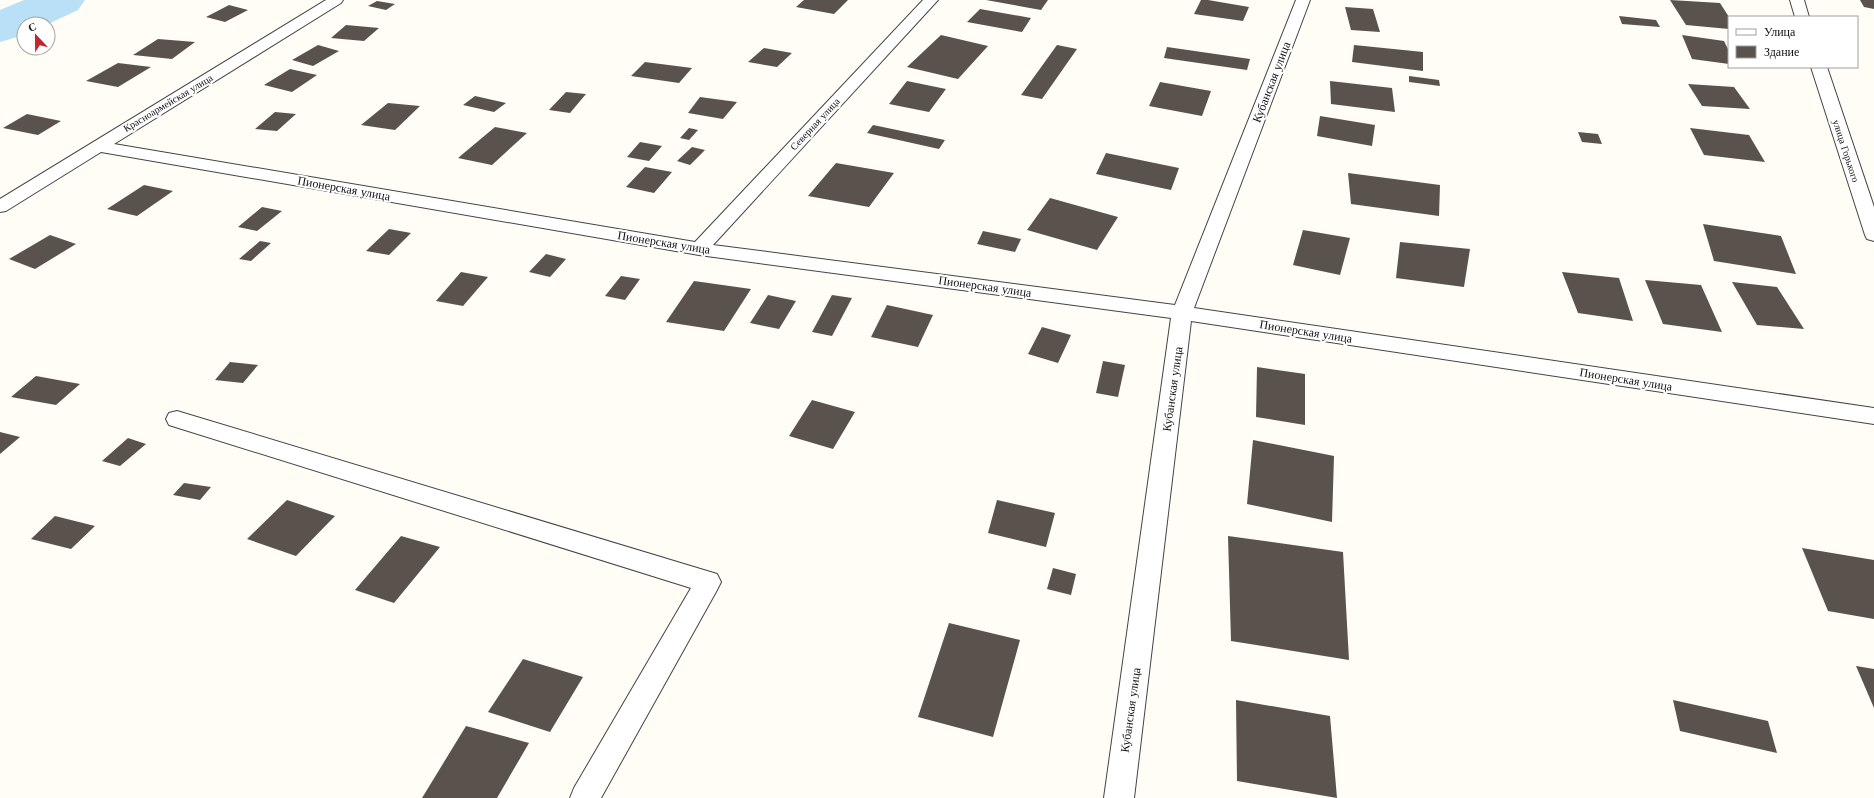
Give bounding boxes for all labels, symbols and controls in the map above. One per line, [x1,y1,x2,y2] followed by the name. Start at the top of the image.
[16,16,56,56] north arrow
[1728,16,1858,68] legend
[26,19,39,35] text: С
[1764,24,1796,39] text: Улица
[1249,39,1294,125] street label: Кубанская улица
[1764,44,1799,59] text: Здание
[121,71,216,135] street label: Красноармейская улица
[787,95,843,153] street label: Северная улица
[1830,118,1862,184] street label: улица Горького
[297,172,392,204] street label: Пионерская улица
[617,227,712,257] street label: Пионерская улица
[938,272,1033,300] street label: Пионерская улица
[1259,316,1354,346] street label: Пионерская улица
[1159,345,1185,432] street label: Кубанская улица
[1579,364,1674,394] street label: Пионерская улица
[1117,666,1143,753] street label: Кубанская улица

